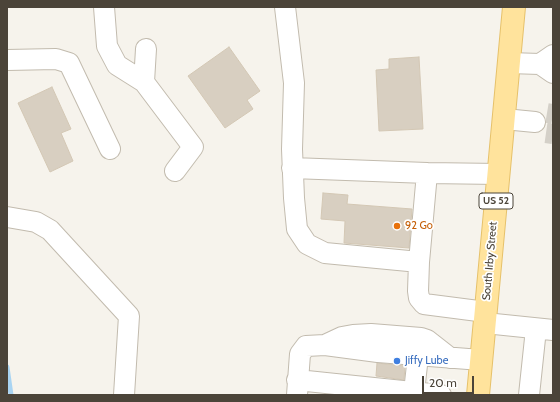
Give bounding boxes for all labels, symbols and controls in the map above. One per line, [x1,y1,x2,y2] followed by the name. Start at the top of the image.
[479,193,513,209] road number: US 52
[405,219,433,233] place label: 92 Go
[392,221,402,231] marker: 92 Go
[480,221,500,301] street label: South Irby Street
[405,354,448,368] place label: Jiffy Lube
[392,356,402,366] marker: Jiffy Lube
[424,368,476,394] scale bar
[429,375,457,390] text: 20 m

